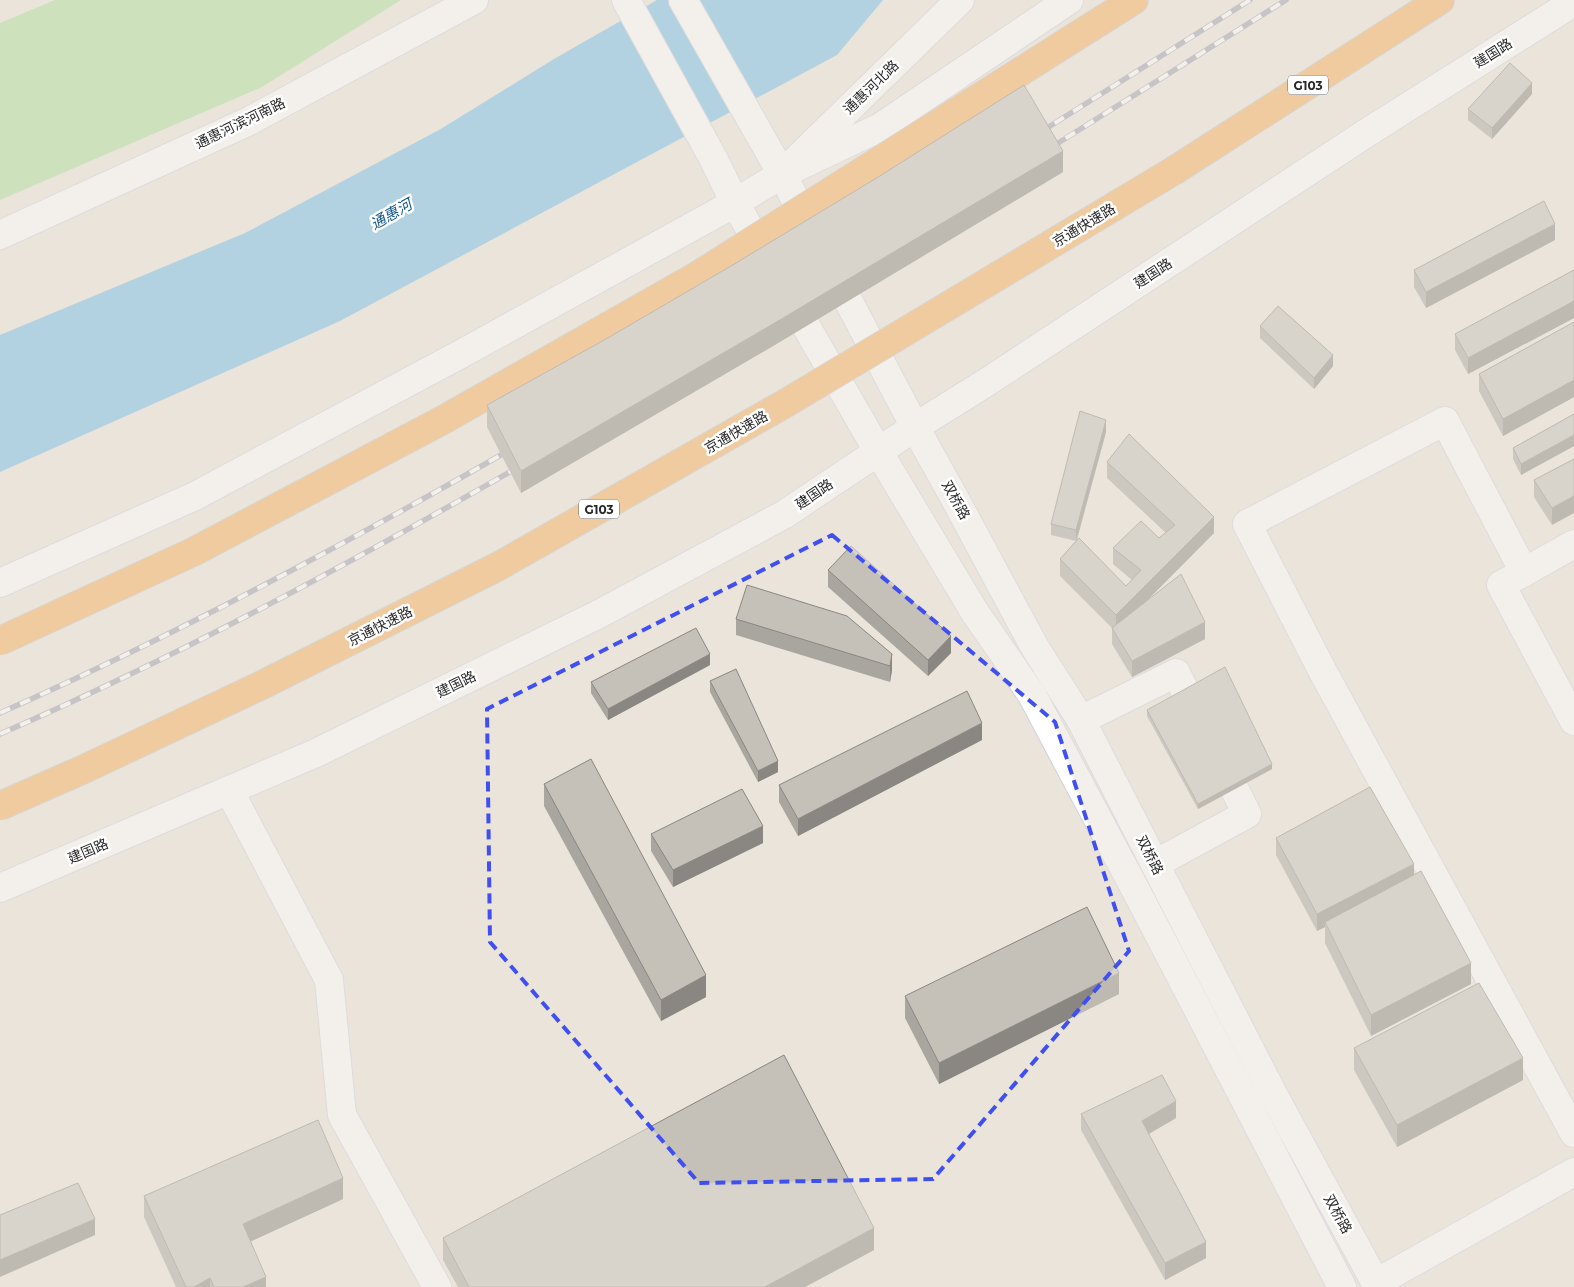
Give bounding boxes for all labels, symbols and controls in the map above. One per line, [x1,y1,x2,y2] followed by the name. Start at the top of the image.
[1470,34,1516,72] street label: 建国路
[840,56,902,118] street label: 通惠河北路
[1288,76,1328,94] road number: G103
[192,93,288,153] street label: 通惠河滨河南路
[367,193,418,233] water label: 通惠河
[1049,199,1119,251] street label: 京通快速路
[1130,254,1176,292] street label: 建国路
[701,407,771,457] street label: 京通快速路
[792,475,836,513] street label: 建国路
[938,477,974,523] street label: 双桥路
[579,499,619,518] road number: G103
[345,602,415,650] street label: 京通快速路
[433,667,479,701] street label: 建国路
[1132,832,1168,878] street label: 双桥路
[65,835,111,867] street label: 建国路
[1320,1191,1356,1237] street label: 双桥路

